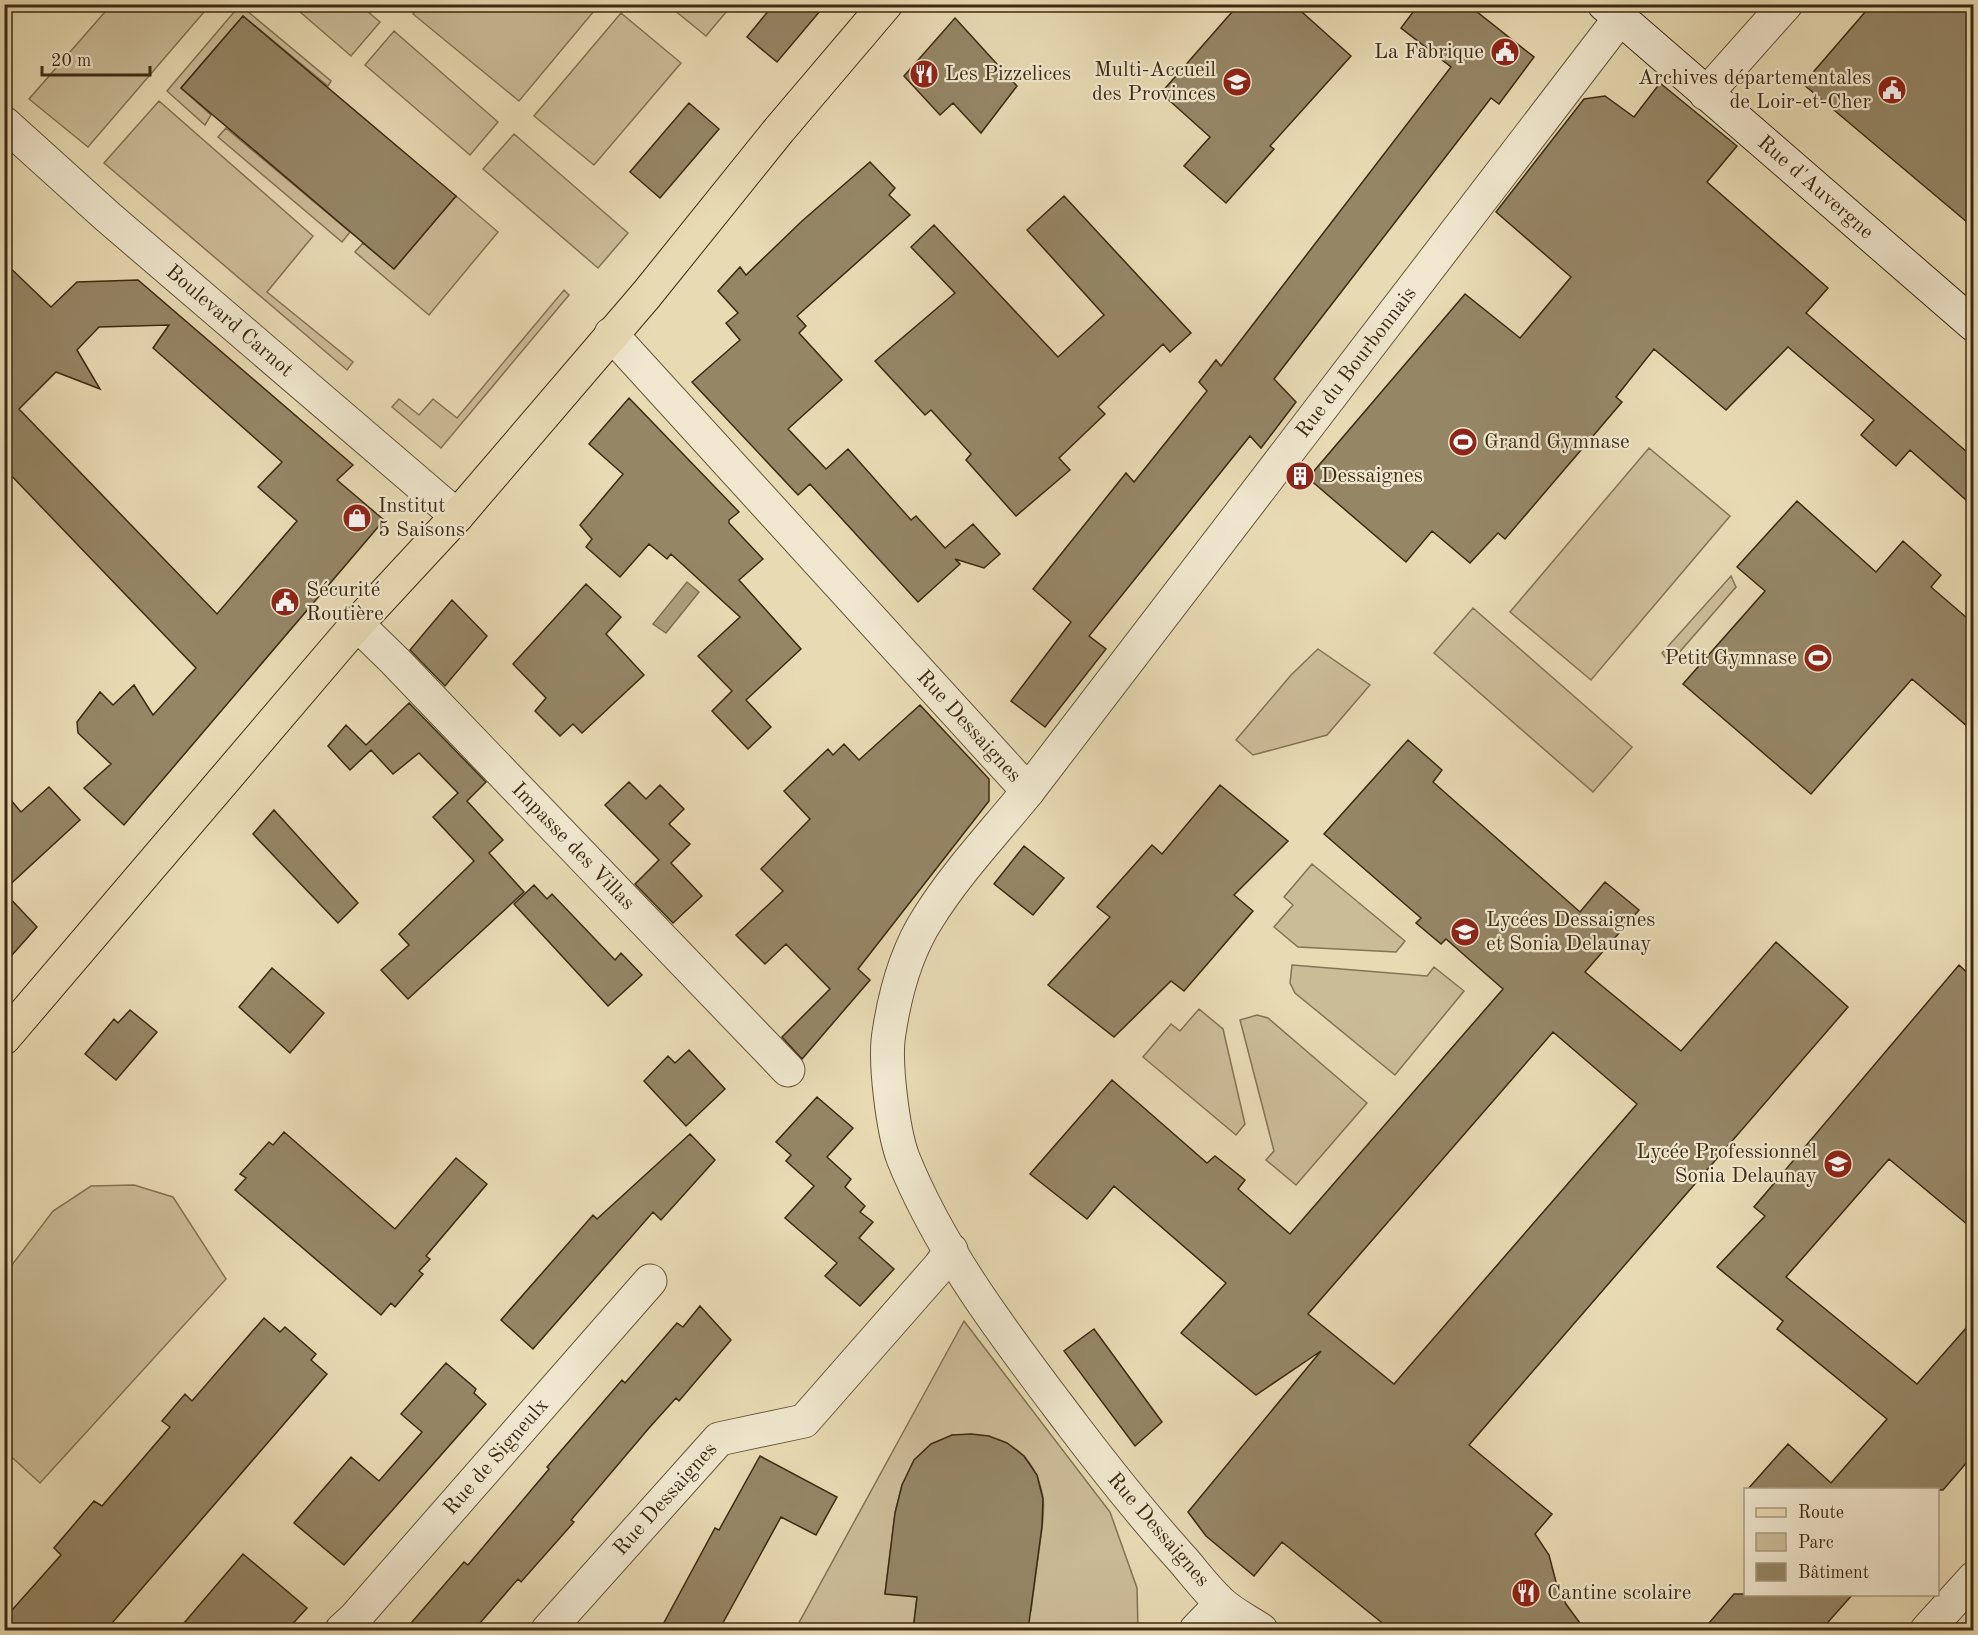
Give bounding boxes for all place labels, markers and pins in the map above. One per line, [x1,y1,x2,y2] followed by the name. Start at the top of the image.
[1489,36,1521,68] public building icon: La Fabrique
[1374,42,1484,63] place label: La Fabrique
[908,58,940,90] restaurant icon: Les Pizzelices
[1092,60,1216,105] place label: Multi-Accueil des Provinces
[945,64,1071,85] place label: Les Pizzelices
[1221,66,1253,98] school or university icon: Multi-Accueil des Provinces
[1638,68,1871,113] place label: Archives départementales de Loir-et-Cher
[1876,74,1908,106] public building icon: Archives départementales de Loir-et-Cher
[1447,426,1479,458] sports icon: Grand Gymnase
[1484,432,1630,453] place label: Grand Gymnase
[1284,460,1316,492] building icon: Dessaignes
[1321,466,1423,487] place label: Dessaignes
[378,496,465,541] place label: Institut 5 Saisons
[341,502,373,534] shop icon: Institut 5 Saisons
[306,580,384,625] place label: Sécurité Routière
[269,586,301,618] public building icon: Sécurité Routière
[1802,642,1834,674] sports icon: Petit Gymnase
[1664,648,1797,669] place label: Petit Gymnase
[1486,910,1655,955] place label: Lycées Dessaignes et Sonia Delaunay
[1449,916,1481,948] school or university icon: Lycées Dessaignes et Sonia Delaunay
[1636,1142,1817,1187] place label: Lycée Professionnel Sonia Delaunay
[1822,1148,1854,1180] school or university icon: Lycée Professionnel Sonia Delaunay
[1510,1577,1542,1609] restaurant icon: Cantine scolaire
[1547,1583,1691,1604] place label: Cantine scolaire

